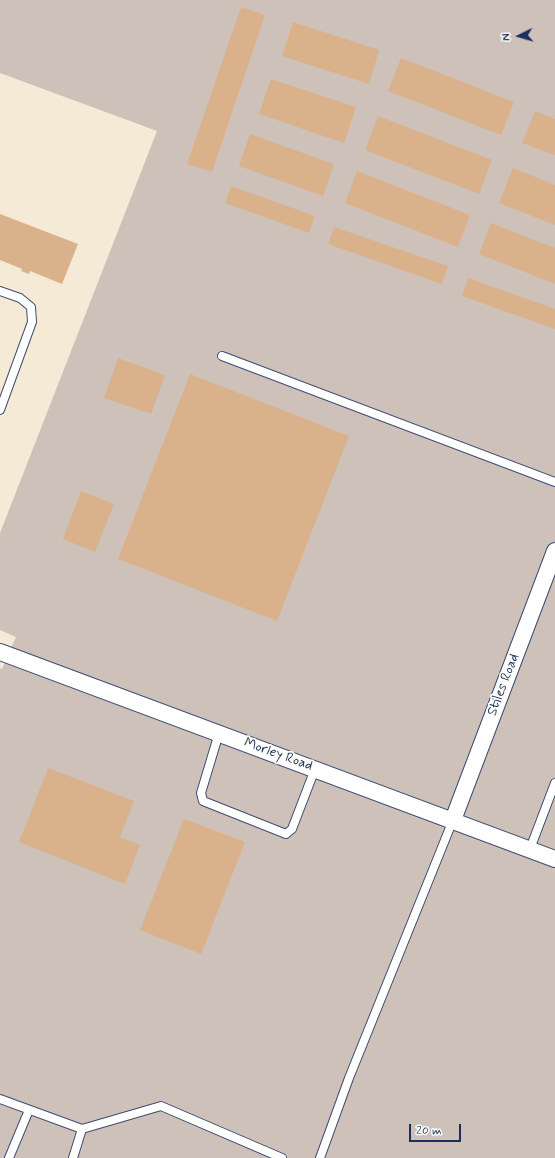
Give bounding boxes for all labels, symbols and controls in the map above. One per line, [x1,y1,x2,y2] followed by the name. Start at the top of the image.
[499,16,539,56] north arrow
[500,33,514,41] text: N
[484,652,524,718] street label: Stiles Road
[241,735,315,775] street label: Morley Road
[411,1116,463,1142] scale bar
[416,1123,442,1139] text: 20 m

